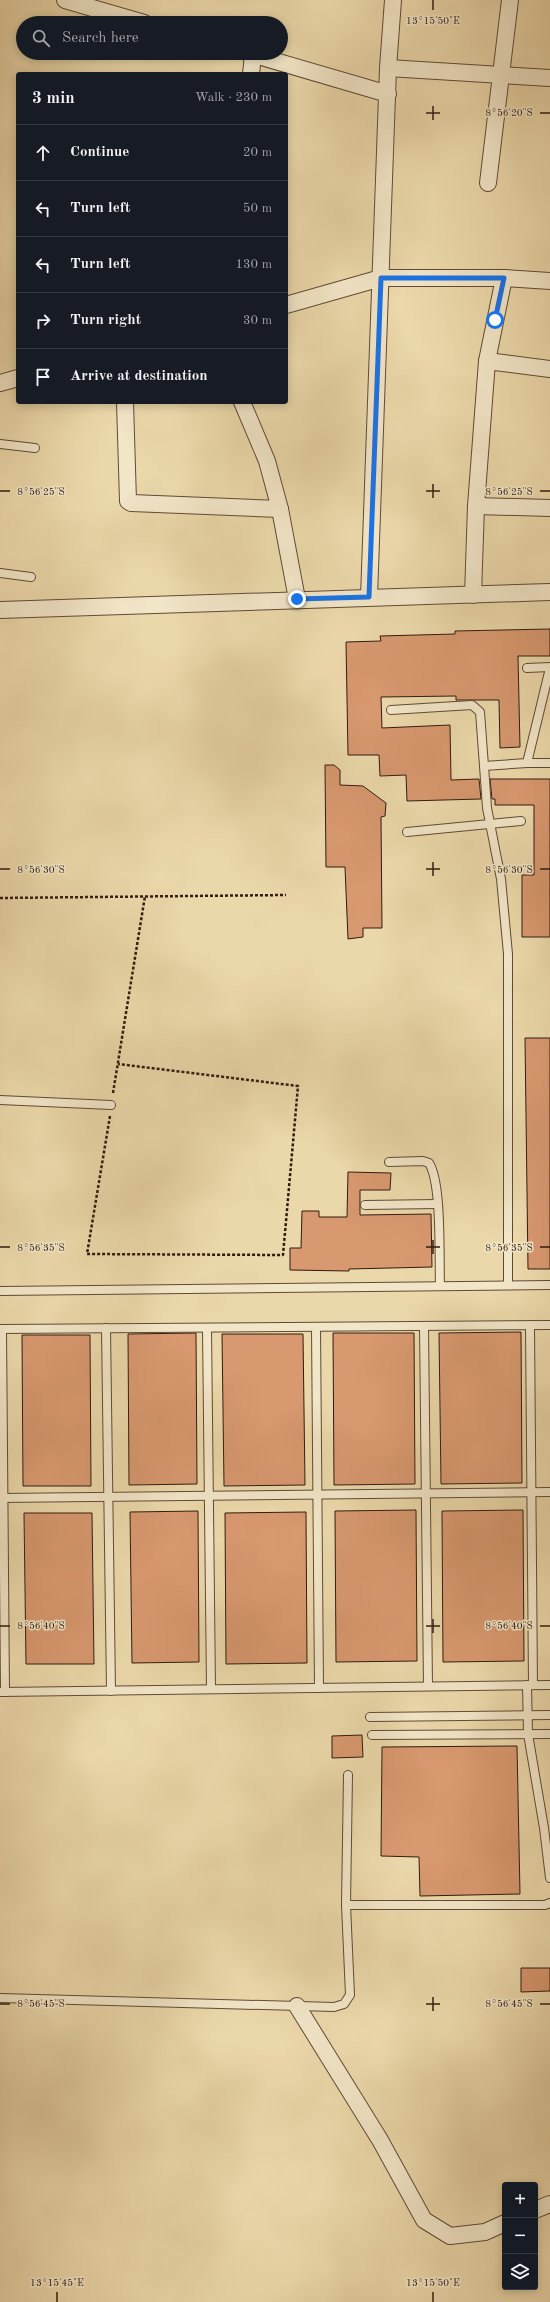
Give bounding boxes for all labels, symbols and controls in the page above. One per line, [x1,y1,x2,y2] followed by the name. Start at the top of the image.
[16,16,288,60] search box
[406,16,460,26] text: 13°15'50"E
[30,27,52,49] icon: search
[62,31,139,46] text: Search here
[32,90,75,107] text: 3 min
[195,91,272,104] text: Walk · 230 m
[485,108,533,118] text: 8°56'20"S
[32,142,54,164] icon: ahead
[70,145,129,160] text: Continue
[243,146,272,159] text: 20 m
[32,198,54,220] icon: left
[70,201,130,216] text: Turn left
[243,202,272,215] text: 50 m
[32,254,54,276] icon: left
[70,257,130,272] text: Turn left
[235,258,272,271] text: 130 m
[32,310,54,332] icon: right
[486,311,504,329] route start
[70,313,141,328] text: Turn right
[243,314,272,327] text: 30 m
[32,366,54,388] icon: arrive
[70,369,208,384] text: Arrive at destination
[17,487,65,497] text: 8°56'25"S
[485,487,533,497] text: 8°56'25"S
[288,590,306,608] route end
[17,865,65,875] text: 8°56'30"S
[485,865,533,875] text: 8°56'30"S
[17,1243,65,1253] text: 8°56'35"S
[485,1243,533,1253] text: 8°56'35"S
[17,1621,65,1631] text: 8°56'40"S
[485,1621,533,1631] text: 8°56'40"S
[17,1999,65,2009] text: 8°56'45"S
[485,1999,533,2009] text: 8°56'45"S
[502,2182,538,2290] map controls
[502,2182,538,2218] button: +
[502,2218,538,2254] button: −
[502,2254,538,2290] button: layers
[30,2278,84,2288] text: 13°15'45"E
[406,2278,460,2288] text: 13°15'50"E

